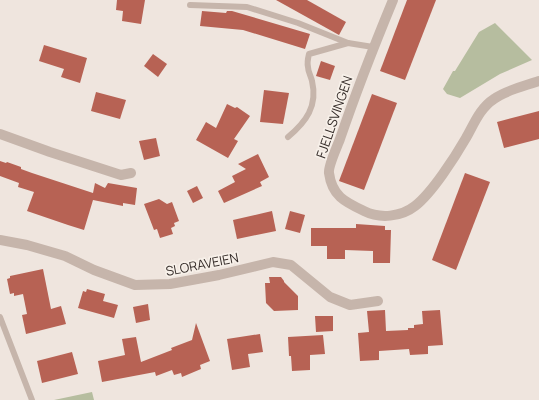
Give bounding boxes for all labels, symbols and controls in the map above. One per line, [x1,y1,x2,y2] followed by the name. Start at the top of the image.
[311,73,357,161] street label: FJELLSVINGEN
[164,248,240,280] street label: SLORAVEIEN

